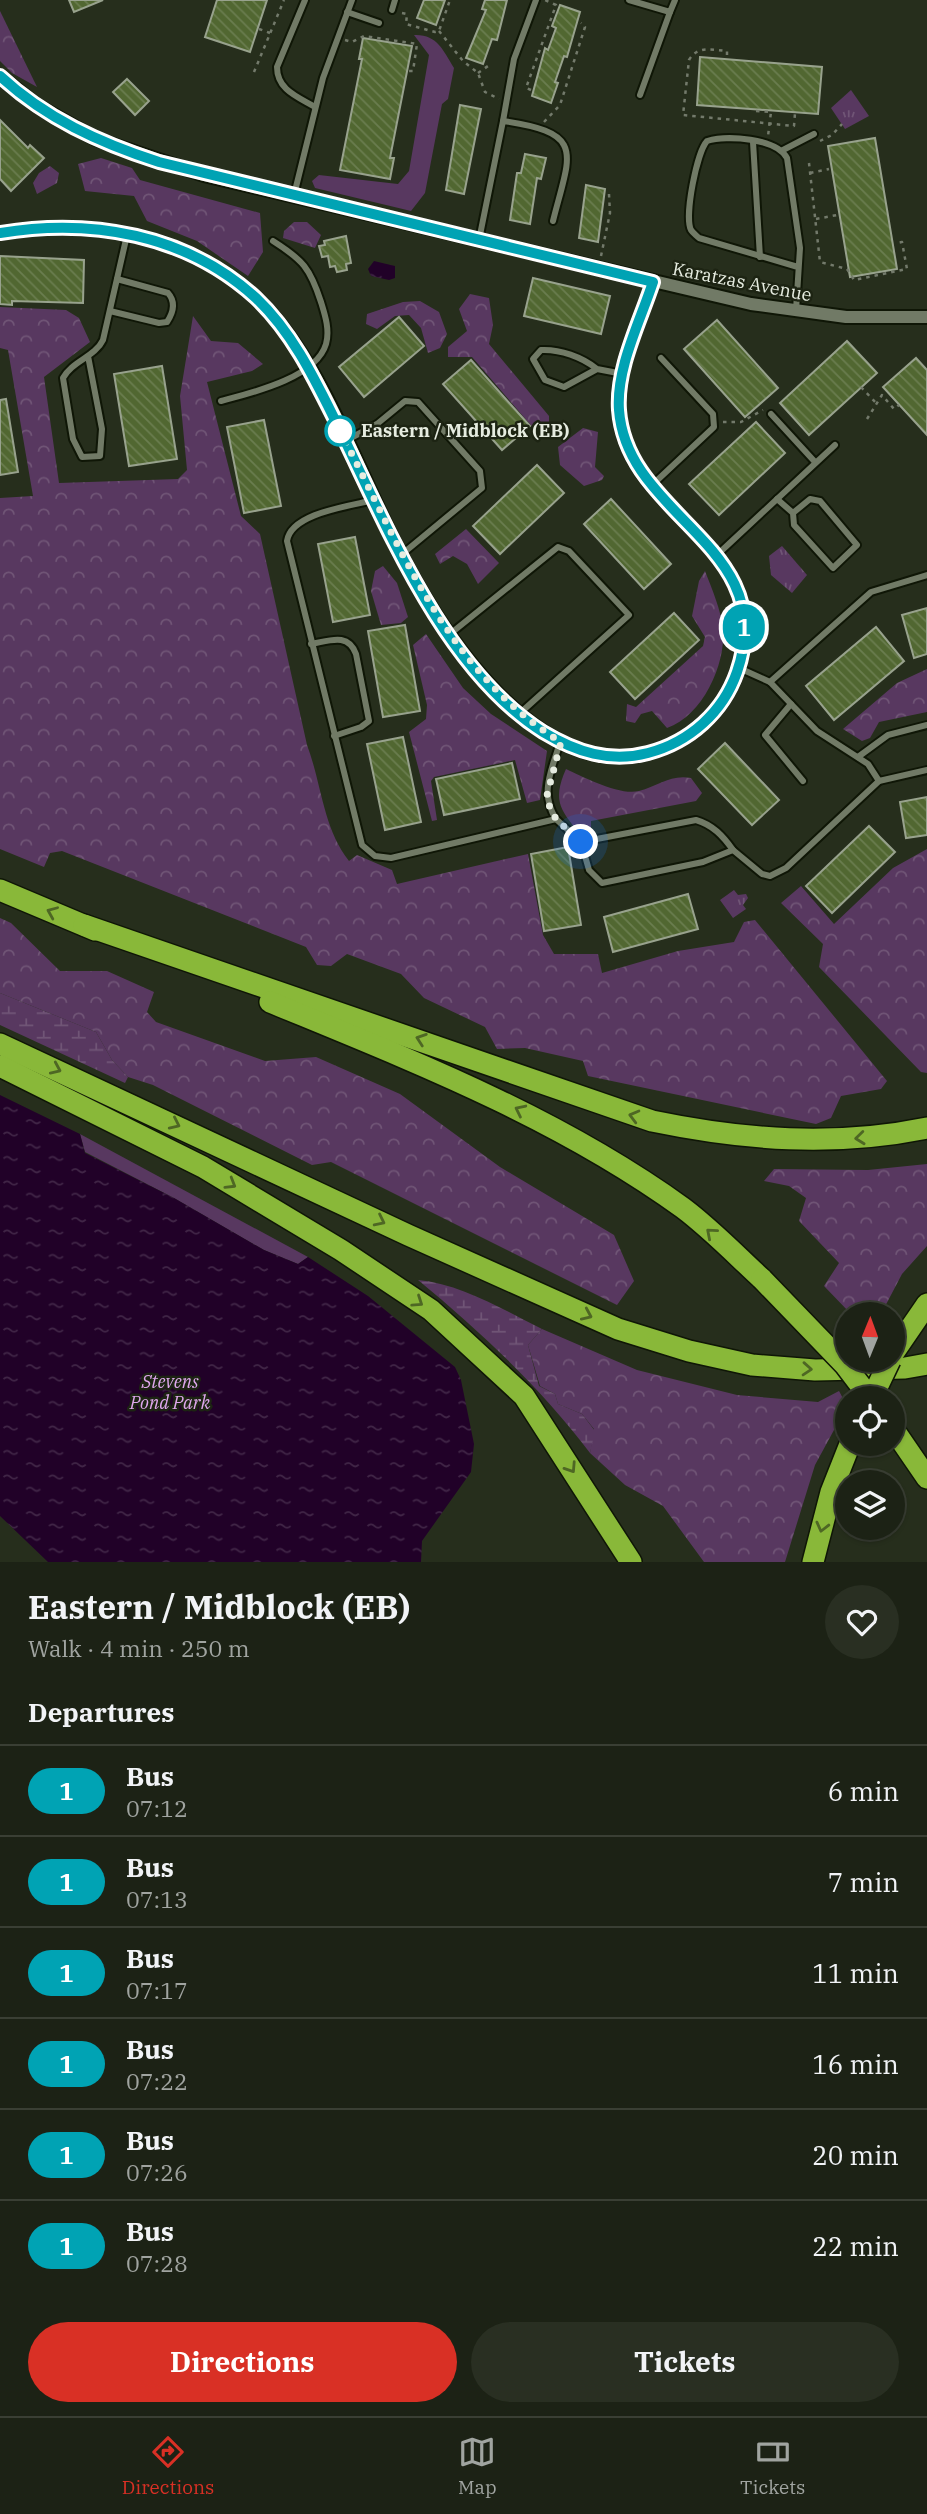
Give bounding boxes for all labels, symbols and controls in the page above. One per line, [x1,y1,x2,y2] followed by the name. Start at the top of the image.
[670,257,814,306] street label: Karatzas Avenue
[325,416,355,446] marker: Eastern / Midblock (EB)
[361,419,570,442] place label: Eastern / Midblock (EB)
[721,604,767,650] line badge: 1
[737,611,751,643] text: 1
[563,824,598,859] your location
[47,906,60,920] one-way arrow
[415,1033,427,1047] one-way arrow
[49,1061,62,1075] one-way arrow
[515,1105,527,1119] one-way arrow
[629,1110,641,1124] one-way arrow
[167,1116,180,1130] one-way arrow
[854,1130,865,1145] one-way arrow
[223,1176,236,1189] one-way arrow
[373,1213,385,1227] one-way arrow
[706,1229,719,1241] one-way arrow
[410,1294,423,1306] one-way arrow
[835,1302,905,1372] north arrow
[835,1302,905,1540] map controls
[580,1307,593,1321] one-way arrow
[802,1361,813,1376] one-way arrow
[129,1370,211,1414] park label: Stevens Pond Park
[835,1386,905,1456] button: locate
[562,1460,575,1473] one-way arrow
[835,1470,905,1540] button: layers
[816,1521,830,1533] one-way arrow
[28,1585,410,1628] text: Eastern / Midblock (EB)
[825,1585,899,1659] button: heart
[28,1633,250,1663] text: Walk · 4 min · 250 m
[28,1695,174,1729] text: Departures
[126,1759,174,1793] text: Bus
[828,1774,899,1808] text: 6 min
[59,1775,74,1807] text: 1
[126,1793,188,1823] text: 07:12
[126,1850,174,1884] text: Bus
[828,1865,899,1899] text: 7 min
[59,1866,74,1898] text: 1
[126,1884,188,1914] text: 07:13
[126,1941,174,1975] text: Bus
[812,1956,899,1990] text: 11 min
[59,1957,74,1989] text: 1
[126,1975,188,2005] text: 07:17
[126,2032,174,2066] text: Bus
[812,2047,899,2081] text: 16 min
[59,2048,74,2080] text: 1
[126,2066,188,2096] text: 07:22
[126,2123,174,2157] text: Bus
[812,2138,899,2172] text: 20 min
[59,2139,74,2171] text: 1
[126,2157,188,2187] text: 07:26
[126,2214,174,2248] text: Bus
[812,2229,899,2263] text: 22 min
[59,2230,74,2262] text: 1
[126,2248,188,2278] text: 07:28
[28,2322,457,2402] button: Directions
[471,2322,899,2402] button: Tickets
[122,2433,214,2499] tab: Directions
[458,2433,497,2499] tab: Map
[740,2433,805,2499] tab: Tickets

